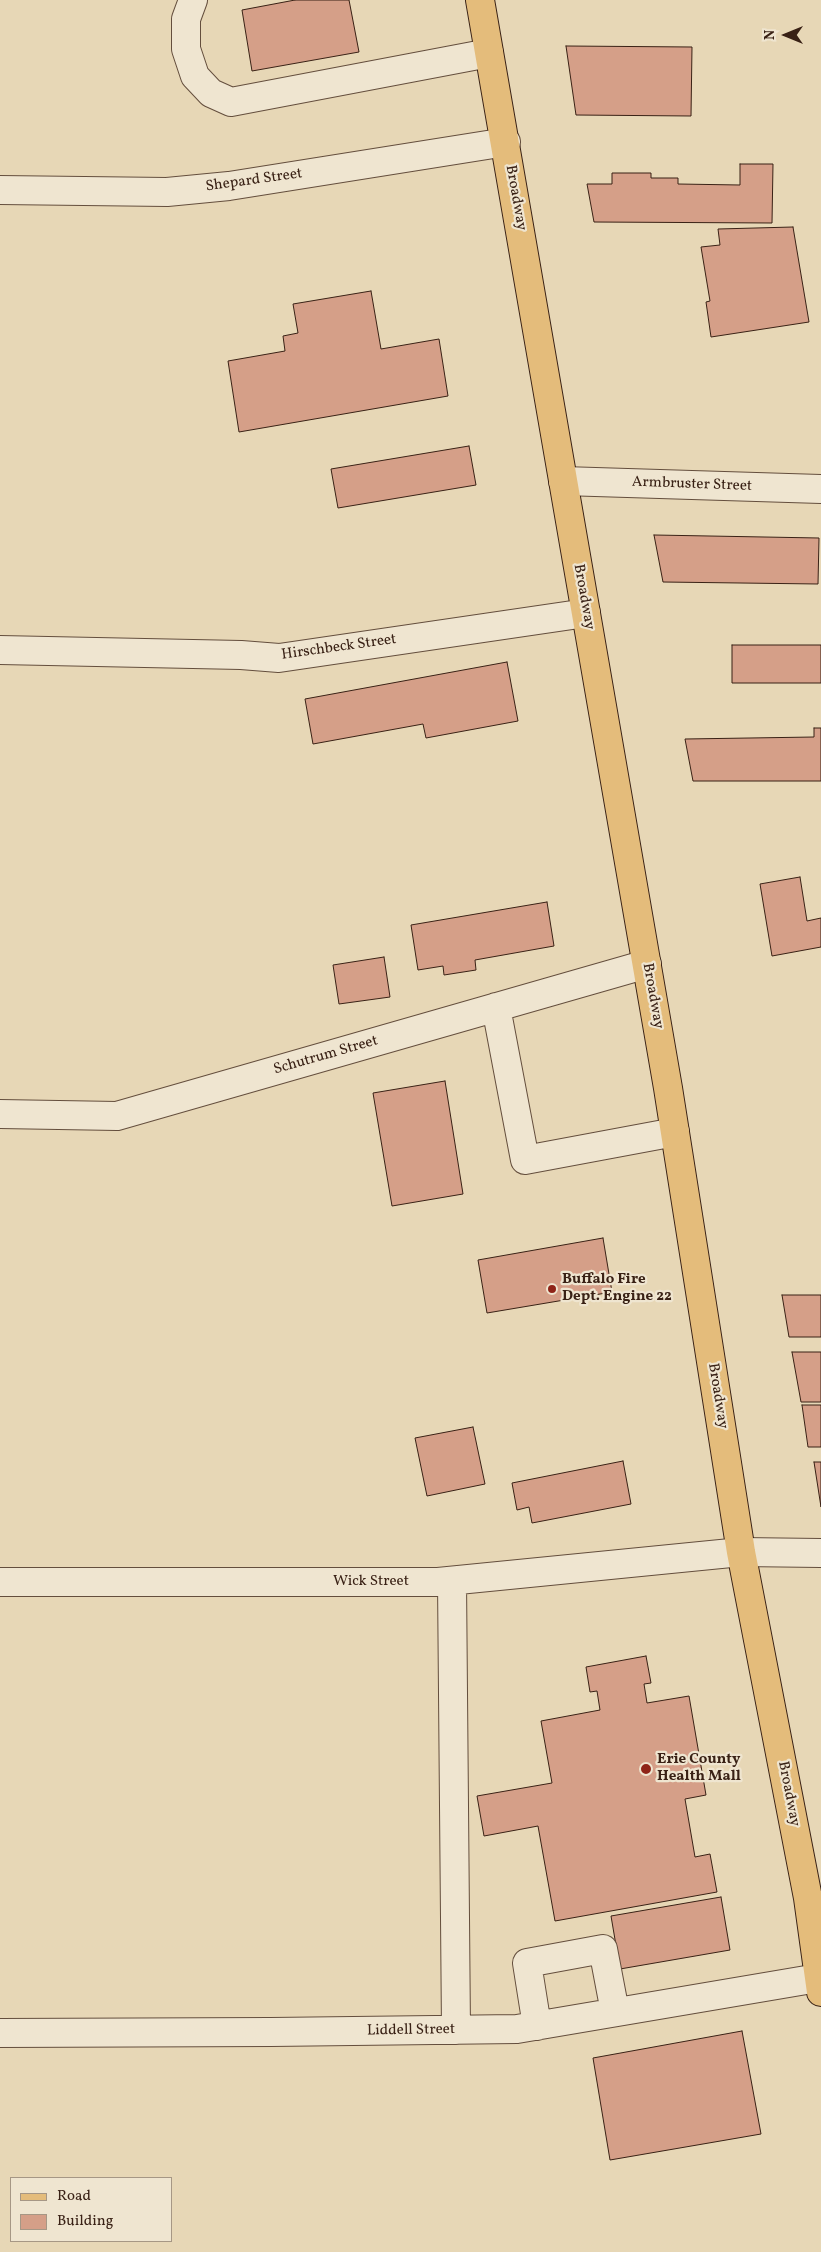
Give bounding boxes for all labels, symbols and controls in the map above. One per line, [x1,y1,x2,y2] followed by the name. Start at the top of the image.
[761,10,811,60] north arrow
[761,30,780,40] text: N
[500,164,530,232] street label: Broadway
[204,165,304,197] street label: Shepard Street
[632,474,752,496] street label: Armbruster Street
[568,563,598,631] street label: Broadway
[280,631,398,665] street label: Hirschbeck Street
[637,962,667,1030] street label: Broadway
[272,1033,380,1079] street label: Schutrum Street
[562,1271,672,1306] place label: Buffalo Fire Dept. Engine 22
[546,1283,558,1295] marker: Buffalo Fire Dept. Engine 22
[703,1362,731,1430] street label: Broadway
[333,1573,409,1591] street label: Wick Street
[657,1751,741,1786] place label: Erie County Health Mall
[773,1760,803,1828] street label: Broadway
[639,1762,653,1776] marker: Erie County Health Mall
[367,2021,455,2041] street label: Liddell Street
[10,2177,172,2242] legend
[57,2186,91,2207] text: Road
[57,2211,113,2232] text: Building

